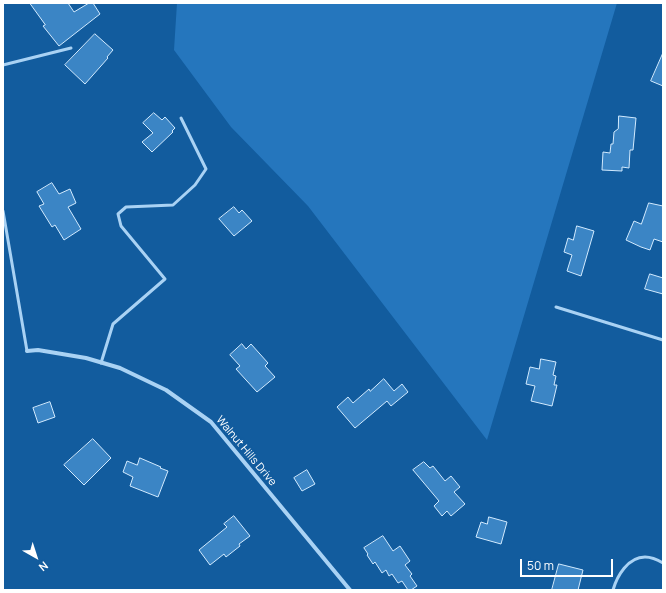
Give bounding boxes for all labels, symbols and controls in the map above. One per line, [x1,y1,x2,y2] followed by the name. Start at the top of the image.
[213,413,279,489] street label: Walnut Hills Drive
[16,537,56,577] north arrow
[522,551,615,577] scale bar
[527,557,554,574] text: 50 m
[36,558,52,575] text: N

